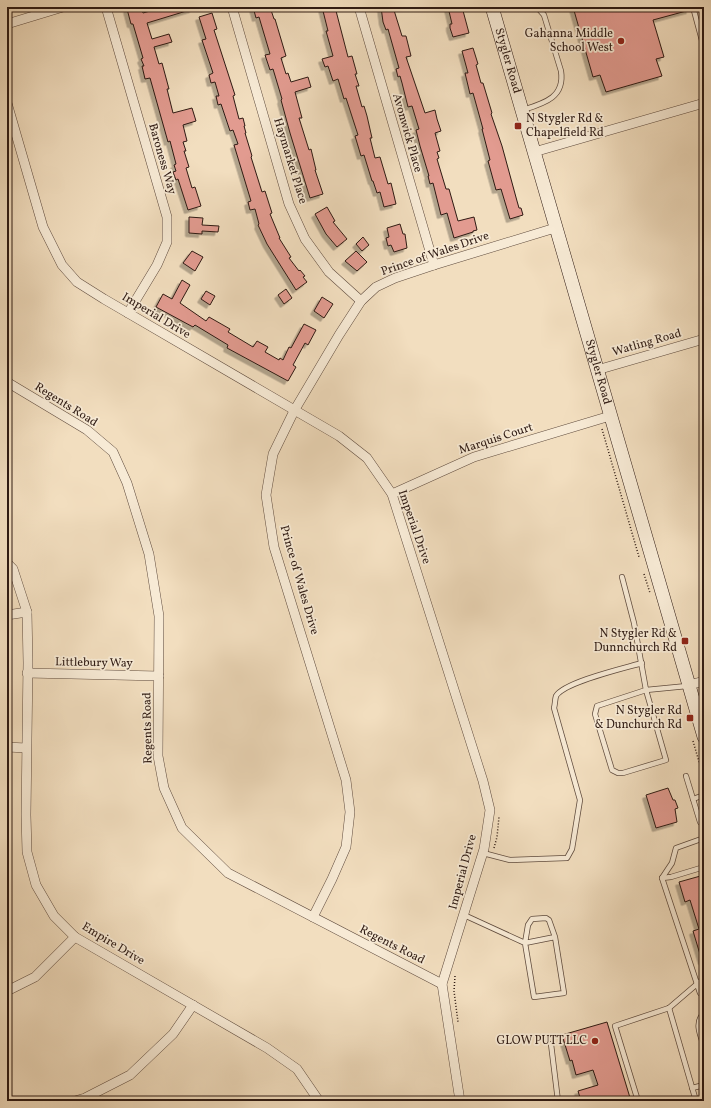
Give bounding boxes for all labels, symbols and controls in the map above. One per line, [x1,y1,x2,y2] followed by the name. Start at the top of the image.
[491,26,525,96] street label: Stygler Road
[525,26,613,56] place label: Gahanna Middle School West
[616,36,626,46] marker: Gahanna Middle School West
[388,92,426,175] street label: Avonwick Place
[526,111,604,141] place label: N Stygler Rd & Chapelfield Rd
[269,116,311,206] street label: Haymarket Place
[513,121,523,131] marker: N Stygler Rd & Chapelfield Rd
[144,122,180,197] street label: Baroness Way
[379,228,491,280] street label: Prince of Wales Drive
[119,289,194,343] street label: Imperial Drive
[611,325,684,361] street label: Watling Road
[581,337,615,407] street label: Stygler Road
[31,379,101,431] street label: Regents Road
[457,420,535,458] street label: Marquis Court
[394,488,434,566] street label: Imperial Drive
[276,523,322,637] street label: Prince of Wales Drive
[594,626,677,656] place label: N Stygler Rd & Dunnchurch Rd
[680,636,690,646] marker: N Stygler Rd & Dunnchurch Rd
[55,654,134,672] street label: Littlebury Way
[139,692,157,764] street label: Regents Road
[595,703,682,733] place label: N Stygler Rd & Dunchurch Rd
[685,713,695,723] marker: N Stygler Rd & Dunchurch Rd
[445,832,481,911] street label: Imperial Drive
[79,919,148,969] street label: Empire Drive
[357,922,428,968] street label: Regents Road
[496,1033,587,1049] place label: GLOW PUTT LLC
[590,1036,600,1046] marker: GLOW PUTT LLC

